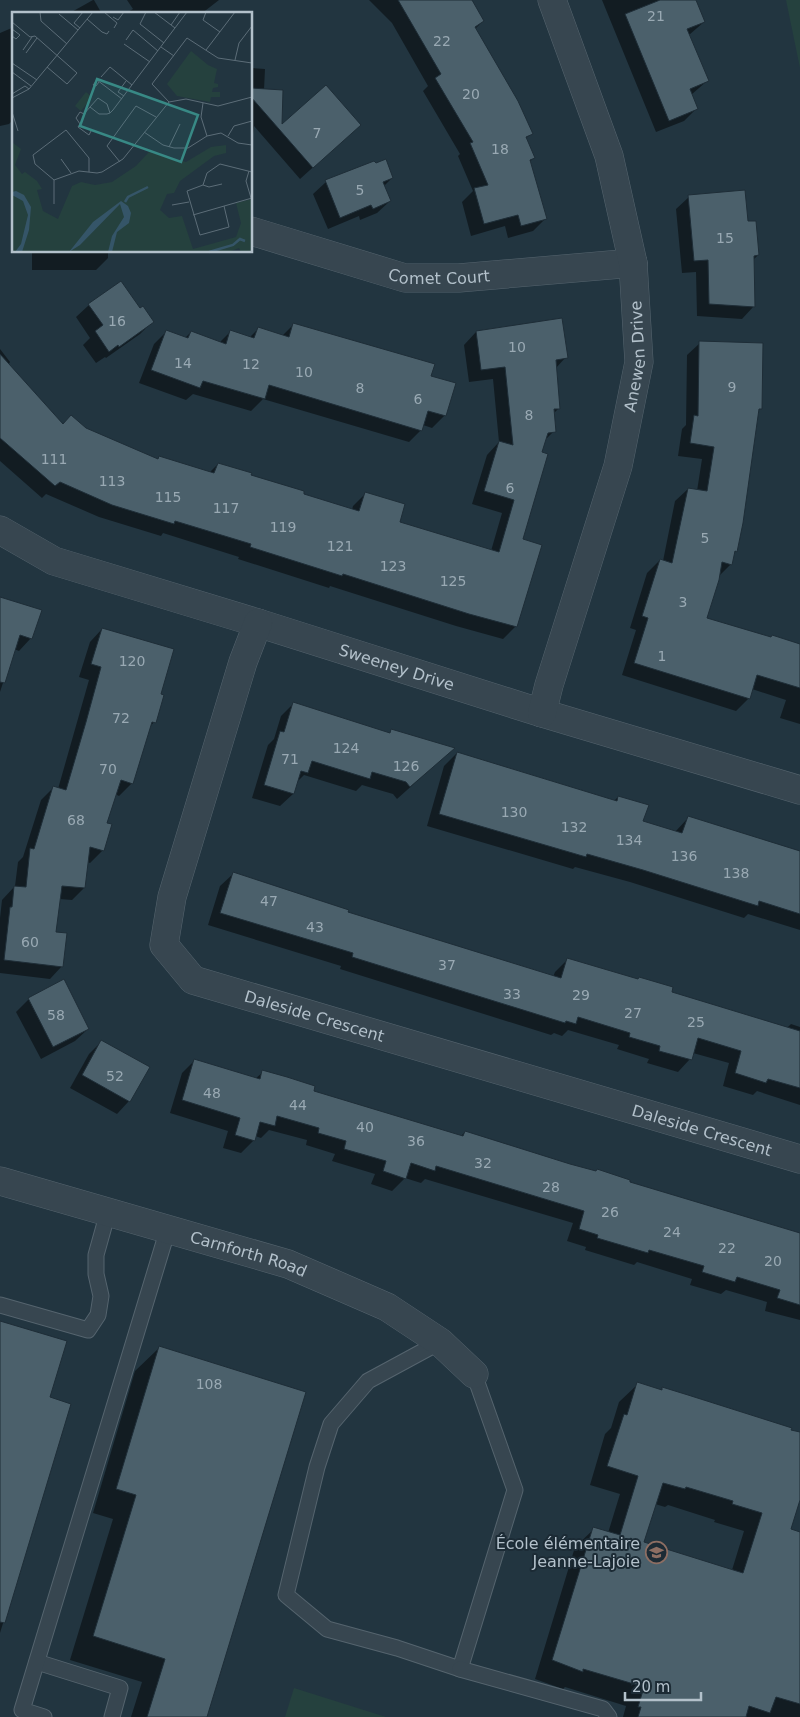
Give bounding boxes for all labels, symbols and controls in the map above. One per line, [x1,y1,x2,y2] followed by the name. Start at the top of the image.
[647,8,665,24] house number: 21
[12,12,252,252] inset map
[433,33,451,49] house number: 22
[462,86,480,102] house number: 20
[313,125,321,141] house number: 7
[491,141,509,157] house number: 18
[356,182,364,198] house number: 5
[716,230,734,246] house number: 15
[386,264,491,288] street label: Comet Court
[620,300,649,413] street label: Anewen Drive
[108,313,126,329] house number: 16
[508,339,526,355] house number: 10
[174,355,192,371] house number: 14
[242,356,260,372] house number: 12
[295,364,313,380] house number: 10
[728,379,736,395] house number: 9
[356,380,364,396] house number: 8
[414,391,423,407] house number: 6
[525,407,533,423] house number: 8
[41,451,67,467] house number: 111
[99,473,125,489] house number: 113
[506,480,515,496] house number: 6
[155,489,181,505] house number: 115
[213,500,239,516] house number: 117
[270,519,296,535] house number: 119
[701,530,709,546] house number: 5
[327,538,353,554] house number: 121
[380,558,406,574] house number: 123
[440,573,466,589] house number: 125
[679,594,687,610] house number: 3
[337,640,457,694] street label: Sweeney Drive
[658,648,666,664] house number: 1
[119,653,145,669] house number: 120
[112,710,130,726] house number: 72
[333,740,359,756] house number: 124
[281,751,299,767] house number: 71
[393,758,419,774] house number: 126
[99,761,117,777] house number: 70
[501,804,527,820] house number: 130
[67,812,85,828] house number: 68
[561,819,587,835] house number: 132
[616,832,642,848] house number: 134
[671,848,697,864] house number: 136
[723,865,749,881] house number: 138
[260,893,278,909] house number: 47
[306,919,324,935] house number: 43
[21,934,39,950] house number: 60
[438,957,456,973] house number: 37
[242,986,387,1045] street label: Daleside Crescent
[503,986,521,1002] house number: 33
[572,987,590,1003] house number: 29
[624,1005,642,1021] house number: 27
[47,1007,65,1023] house number: 58
[687,1014,705,1030] house number: 25
[106,1068,124,1084] house number: 52
[203,1085,221,1101] house number: 48
[289,1097,307,1113] house number: 44
[630,1100,774,1160] street label: Daleside Crescent
[356,1119,374,1135] house number: 40
[407,1133,425,1149] house number: 36
[474,1155,492,1171] house number: 32
[542,1179,560,1195] house number: 28
[601,1204,619,1220] house number: 26
[663,1224,681,1240] house number: 24
[188,1227,310,1281] street label: Carnforth Road
[718,1240,736,1256] house number: 22
[764,1253,782,1269] house number: 20
[196,1376,222,1392] house number: 108
[496,1534,640,1571] place label: École élémentaire Jeanne-Lajoie
[644,1540,668,1564] school or university icon: École élémentaire Jeanne-Lajoie
[625,1670,701,1702] scale bar
[632,1678,670,1696] text: 20 m

